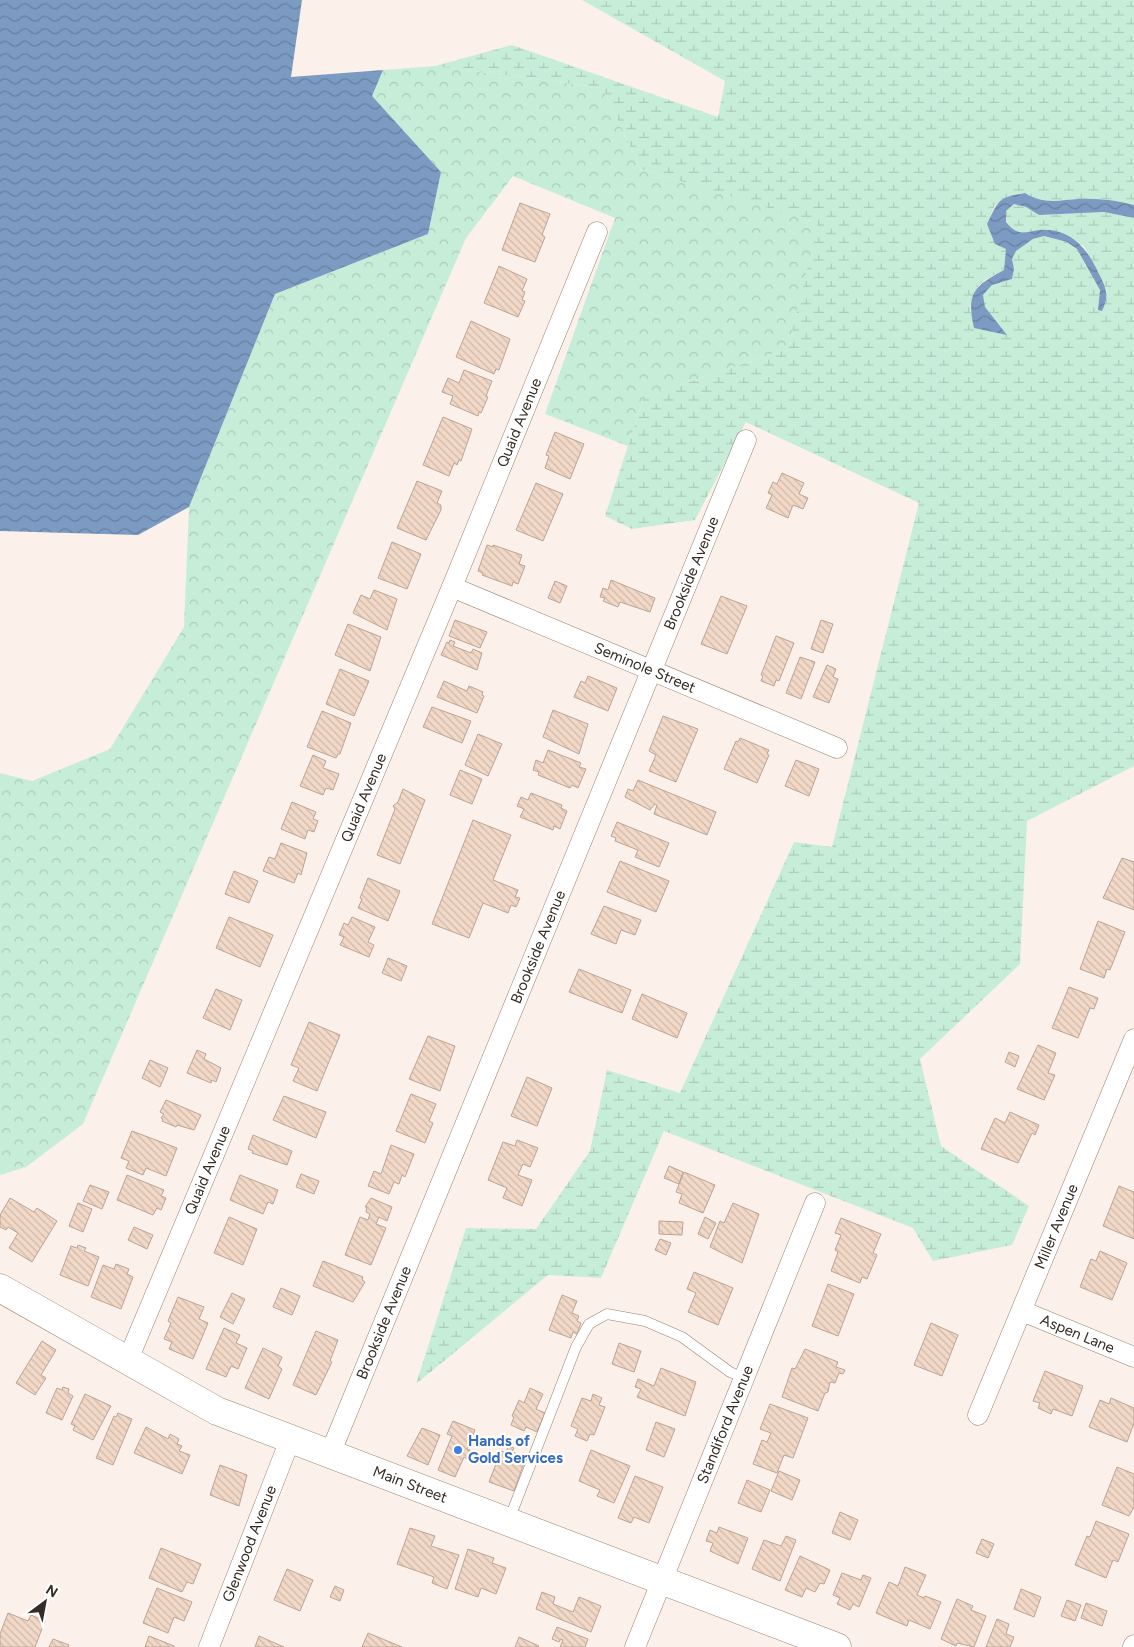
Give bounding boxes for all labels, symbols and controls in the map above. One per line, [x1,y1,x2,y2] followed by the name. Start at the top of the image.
[493,375,545,470] street label: Quaid Avenue
[660,514,723,633] street label: Brookside Avenue
[592,638,698,697] street label: Seminole Street
[337,751,390,845] street label: Quaid Avenue
[507,888,569,1006] street label: Brookside Avenue
[181,1123,234,1217] street label: Quaid Avenue
[1031,1181,1082,1272] street label: Miller Avenue
[353,1263,415,1382] street label: Brookside Avenue
[1038,1311,1117,1357] street label: Aspen Lane
[693,1363,757,1486] street label: Standiford Avenue
[468,1432,563,1467] place label: Hands of Gold Services
[452,1444,464,1456] marker: Hands of Gold Services
[370,1462,450,1507] street label: Main Street
[219,1483,280,1604] street label: Glenwood Avenue
[20,1577,70,1627] north arrow
[43,1581,61,1601] text: N

